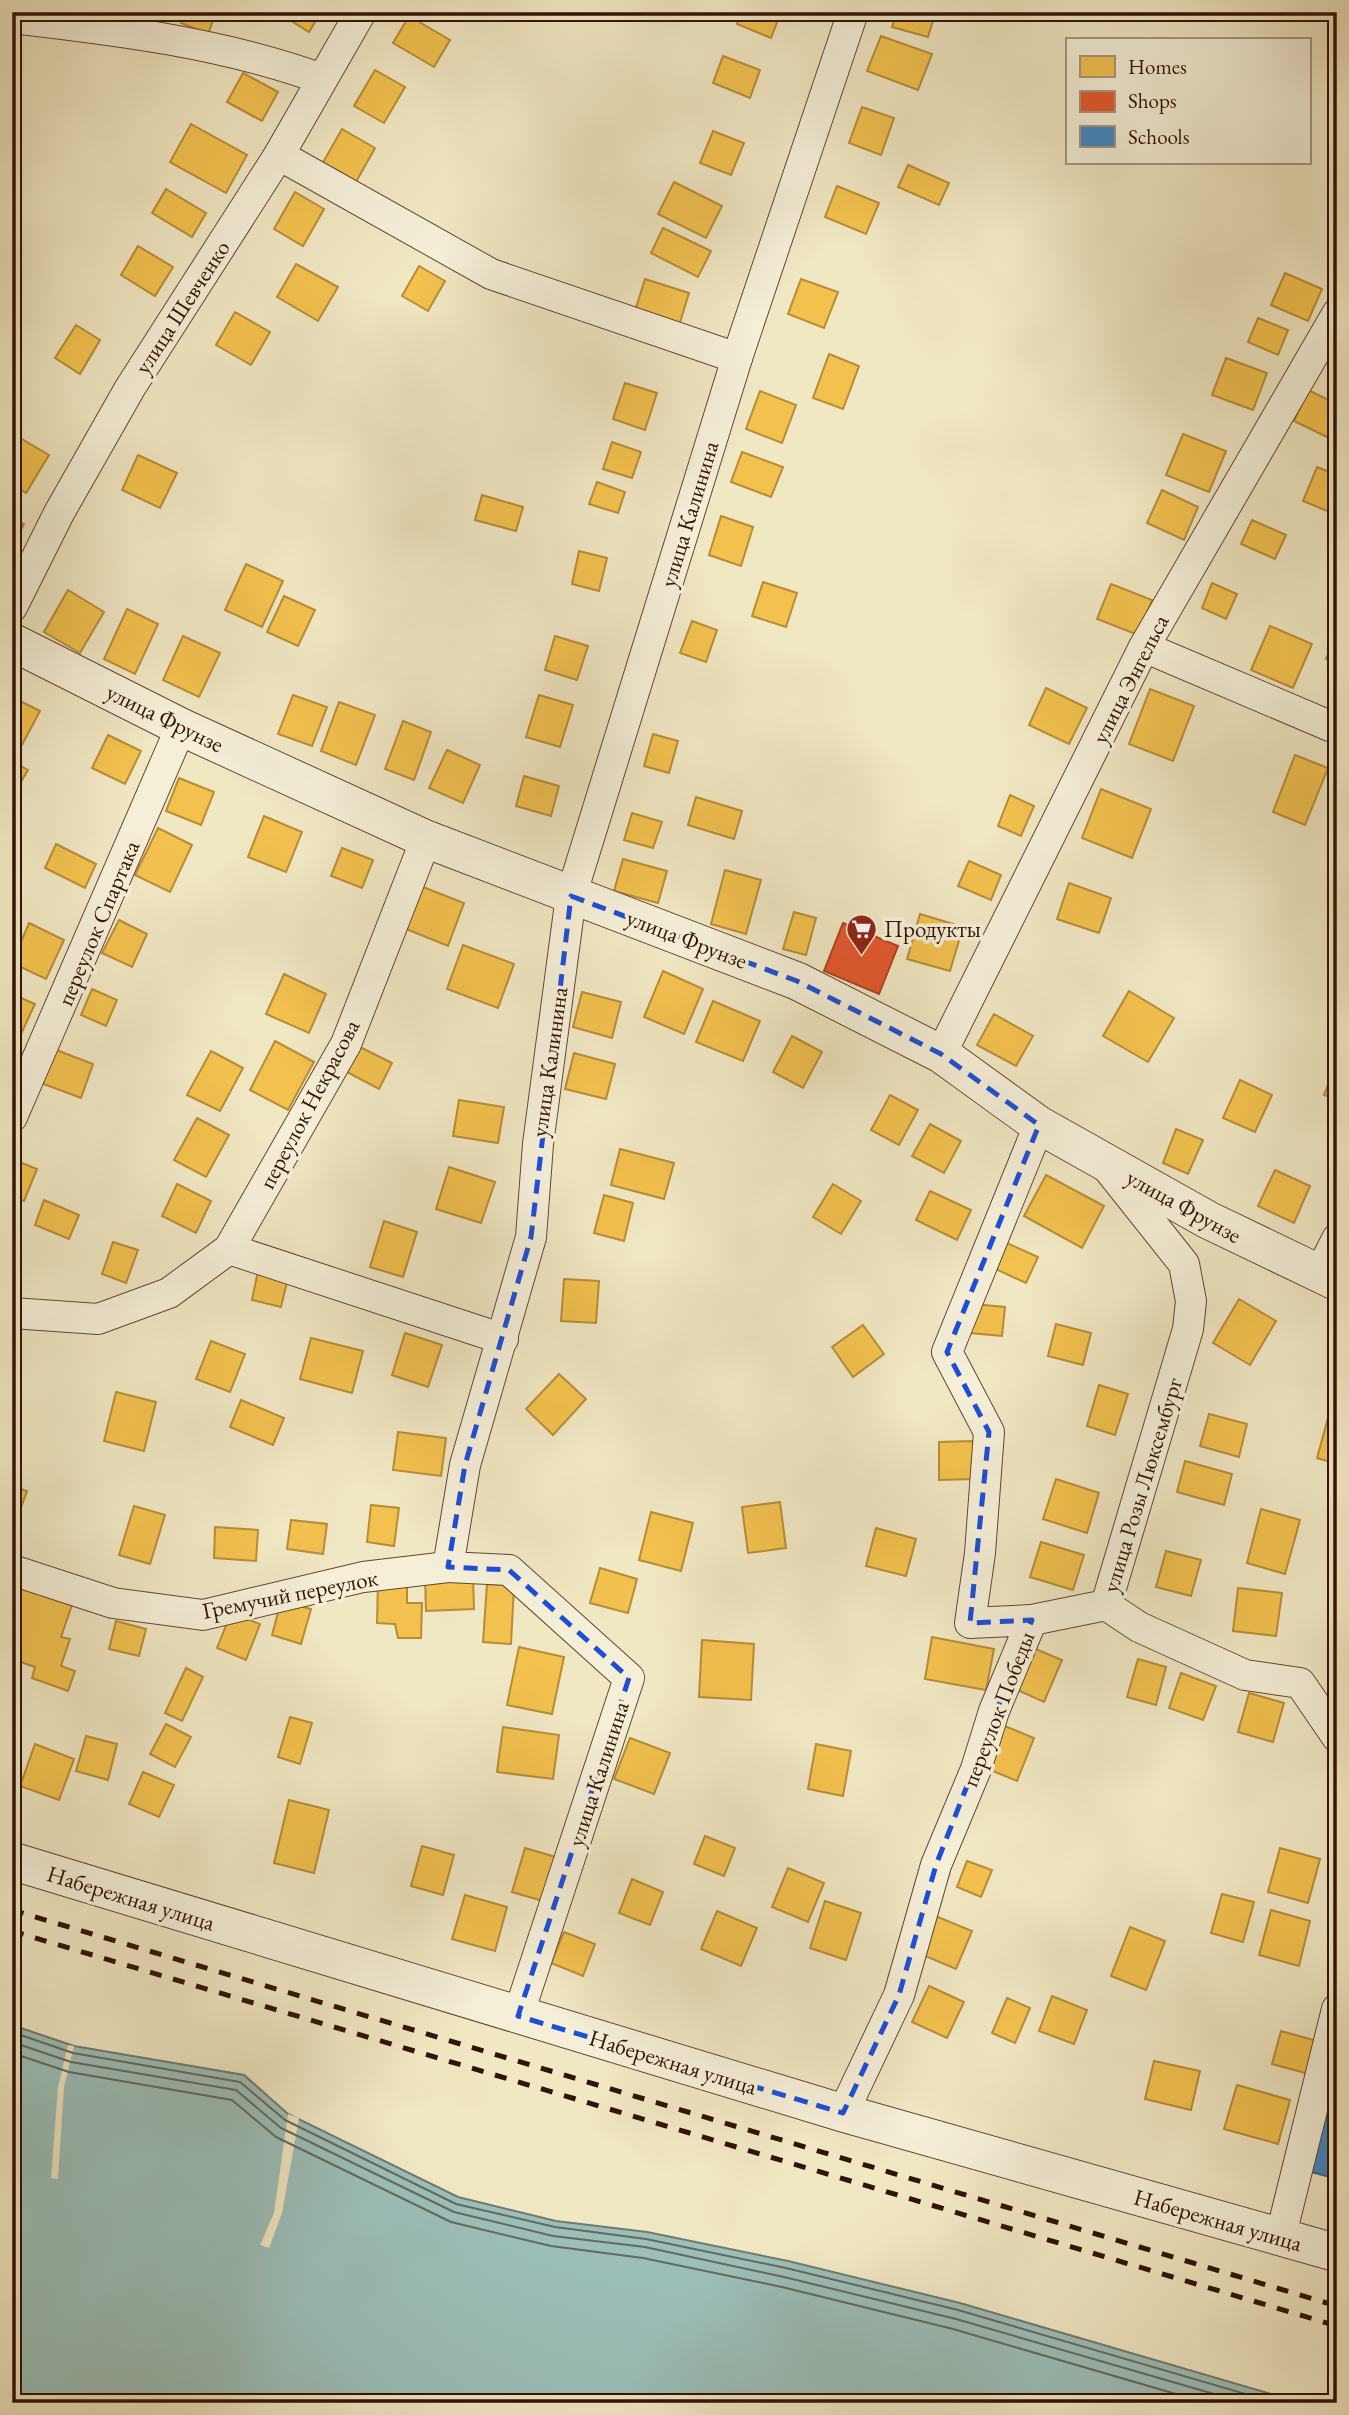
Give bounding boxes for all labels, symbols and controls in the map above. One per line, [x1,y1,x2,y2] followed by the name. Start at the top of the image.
[1066,38,1310,164] legend
[1128,53,1187,80] text: Homes
[1128,87,1177,114] text: Shops
[1128,123,1190,150] text: Schools
[128,234,236,380] street label: улица Шевченко
[653,437,726,591] street label: улица Калинина
[1085,609,1176,749] street label: улица Энгельса
[101,677,229,759] street label: улица Фрунзе
[50,835,147,1010] street label: переулок Спартака
[622,902,752,976] street label: улица Фрунзе
[844,912,878,956] supermarket icon: Продукты
[884,914,981,944] place label: Продукты
[524,984,574,1139] street label: улица Калинина
[252,1013,367,1194] street label: переулок Некрасова
[1121,1162,1247,1250] street label: улица Фрунзе
[1095,1374,1189,1596] street label: улица Розы Люксембург
[200,1562,380,1626] street label: Гремучий переулок
[955,1627,1041,1791] street label: переулок Победы
[560,1697,636,1851] street label: улица Калинина
[44,1858,219,1938] street label: Набережная улица
[586,2022,761,2102] street label: Набережная улица
[1130,2182,1306,2259] street label: Набережная улица

